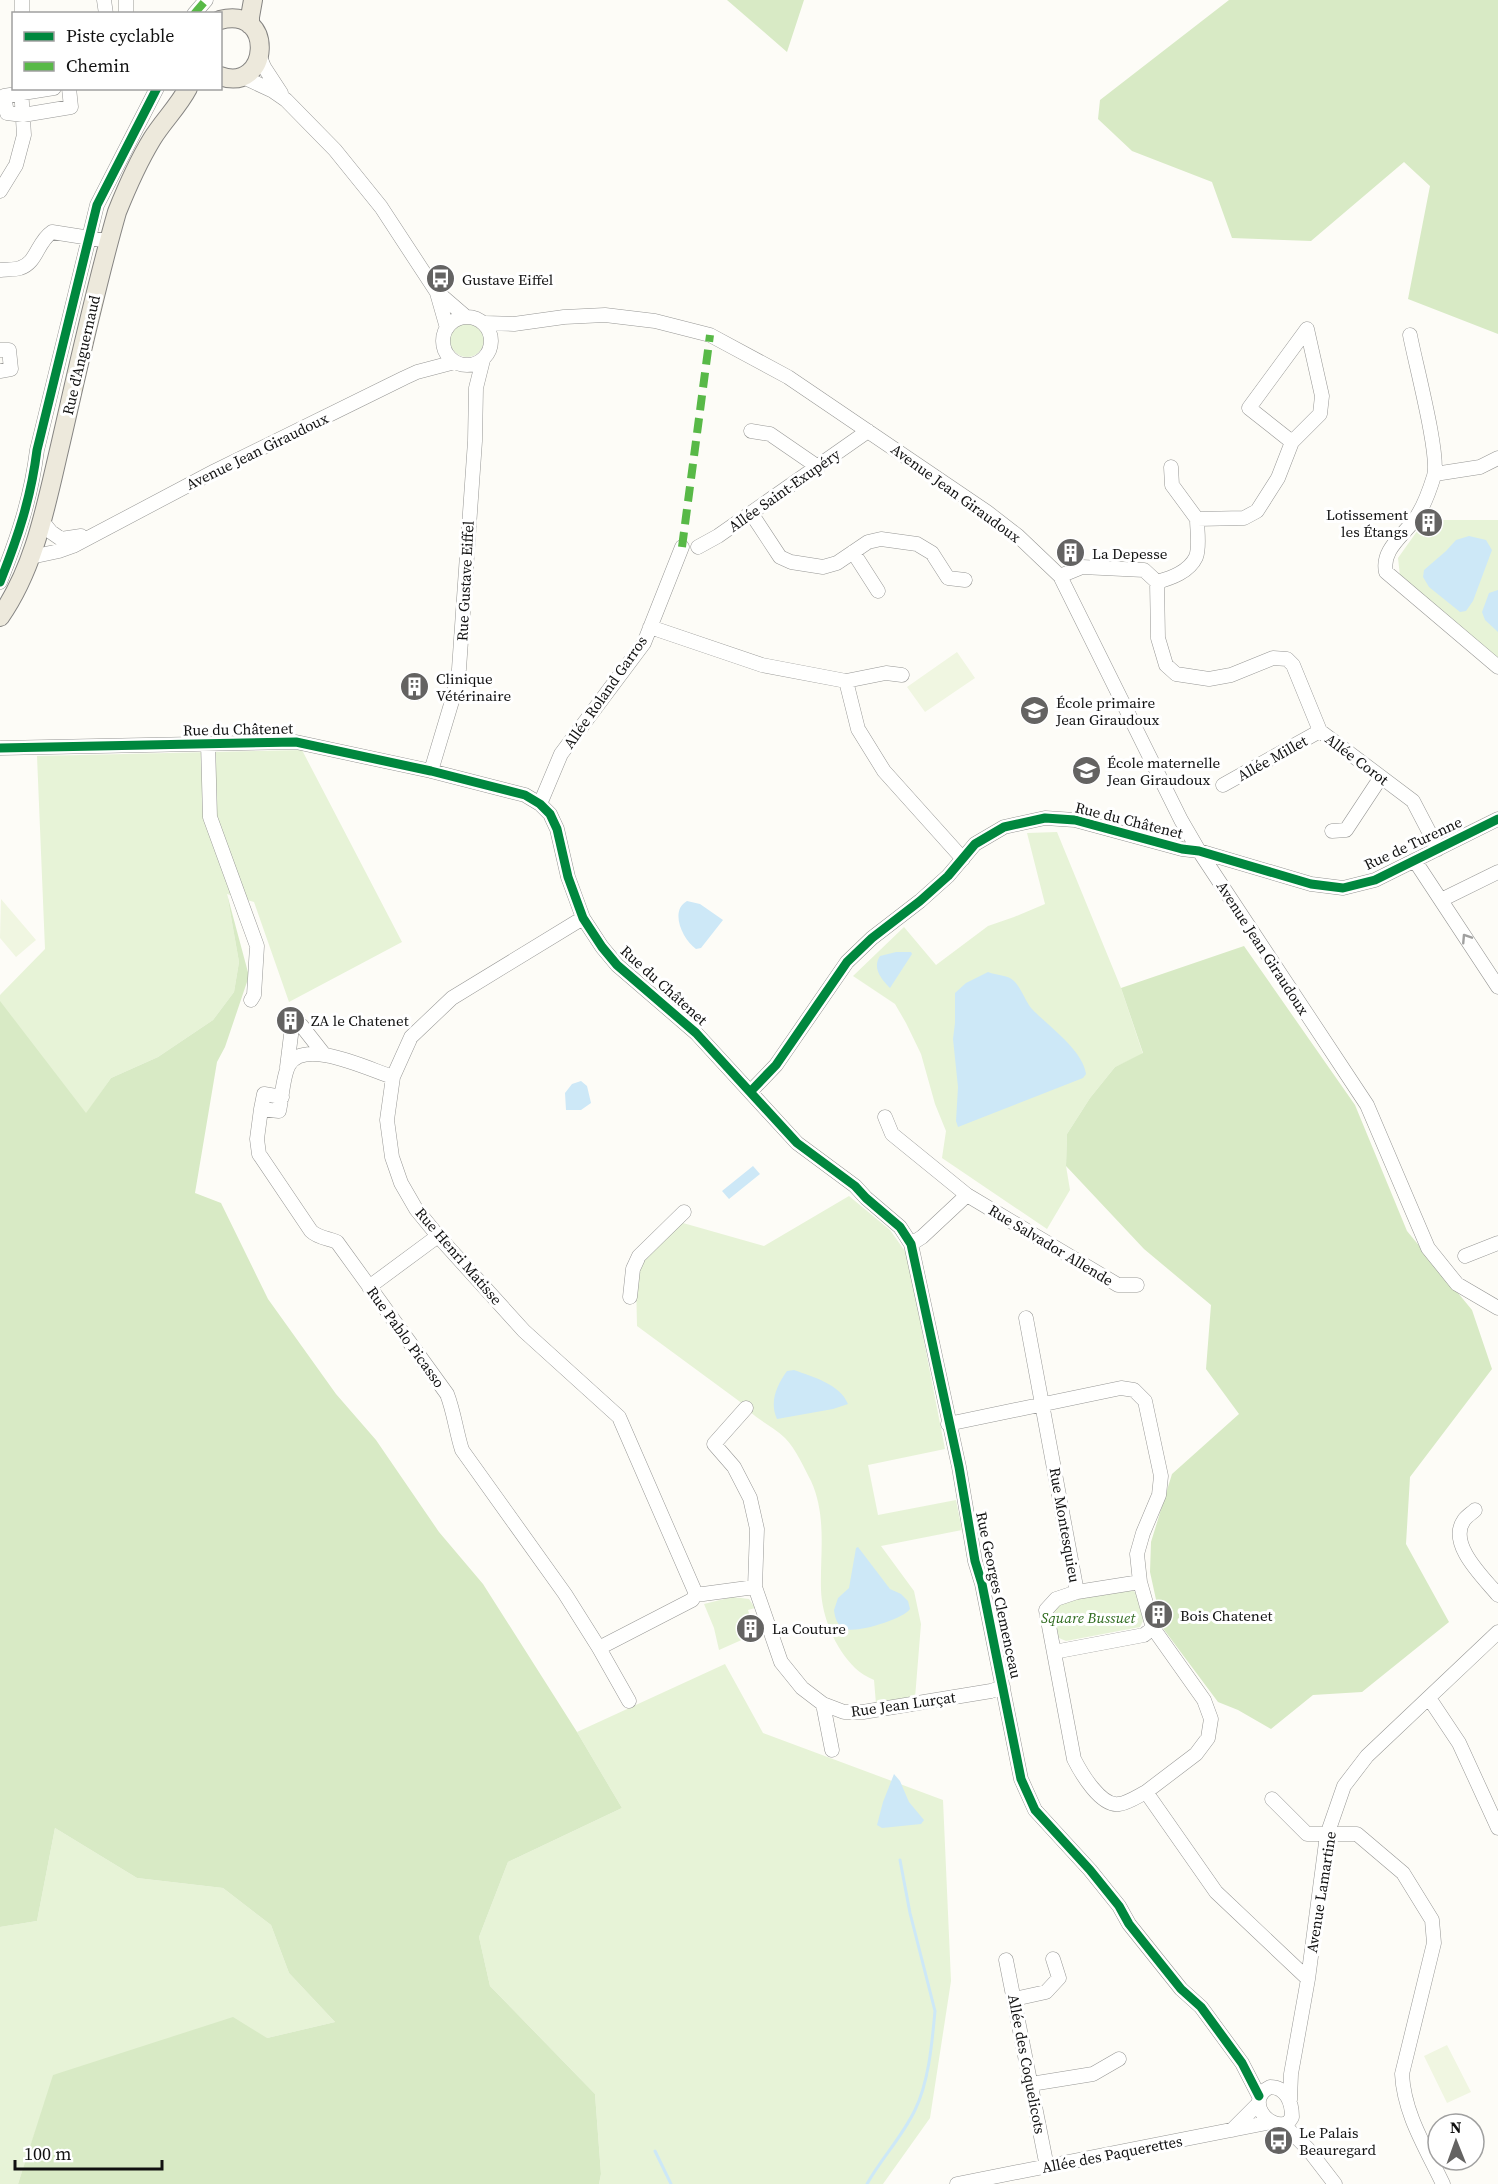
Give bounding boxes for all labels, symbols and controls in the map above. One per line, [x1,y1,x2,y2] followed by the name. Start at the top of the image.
[12,12,222,90] legend
[66,23,175,48] text: Piste cyclable
[66,53,130,78] text: Chemin
[425,263,457,295] bus stop icon: Gustave Eiffel
[462,269,554,290] place label: Gustave Eiffel
[57,293,105,417] street label: Rue d'Anguernaud
[182,407,332,495] street label: Avenue Jean Giraudoux
[887,439,1025,547] street label: Avenue Jean Giraudoux
[724,443,844,537] street label: Allée Saint-Exupéry
[1326,504,1408,542] place label: Lotissement les Étangs
[1413,507,1445,539] building icon: Lotissement les Étangs
[451,520,479,642] street label: Rue Gustave Eiffel
[1055,537,1087,569] building icon: La Depesse
[1092,543,1168,564] place label: La Depesse
[558,631,652,753] street label: Allée Roland Garros
[436,668,511,706] place label: Clinique Vétérinaire
[399,671,431,703] building icon: Clinique Vétérinaire
[1055,692,1159,730] place label: École primaire Jean Giraudoux
[1019,695,1051,727] school or university icon: École primaire Jean Giraudoux
[183,718,293,740] street label: Rue du Châtenet
[1321,728,1393,790] street label: Allée Corot
[1233,730,1311,786] street label: Allée Millet
[1106,752,1221,790] place label: École maternelle Jean Giraudoux
[1070,755,1102,787] school or university icon: École maternelle Jean Giraudoux
[1073,796,1185,844] street label: Rue du Châtenet
[1361,811,1466,875] street label: Rue de Turenne
[1212,877,1314,1019] street label: Avenue Jean Giraudoux
[1462,934,1473,945] one-way arrow
[616,940,712,1030] street label: Rue du Châtenet
[274,1004,306,1036] building icon: ZA le Chatenet
[311,1010,409,1031] place label: ZA le Chatenet
[985,1199,1118,1291] street label: Rue Salvador Allende
[411,1203,507,1309] street label: Rue Henri Matisse
[362,1282,450,1392] street label: Rue Pablo Picasso
[1045,1466,1086,1585] street label: Rue Montesquieu
[971,1510,1027,1681] street label: Rue Georges Clemenceau
[1143,1599,1175,1631] building icon: Bois Chatenet
[1180,1605,1273,1626] place label: Bois Chatenet
[1041,1607,1136,1628] park label: Square Bussuet
[735,1612,767,1644] building icon: La Couture
[772,1618,846,1639] place label: La Couture
[849,1686,957,1722] street label: Rue Jean Lurçat
[1301,1829,1341,1954] street label: Avenue Lamartine
[1003,1992,1051,2136] street label: Allée des Coquelicots
[1426,2112,1486,2172] north arrow
[1450,2116,1462,2138] text: N
[1299,2122,1376,2160] place label: Le Palais Beauregard
[1262,2125,1294,2157] bus stop icon: Le Palais Beauregard
[1040,2130,1184,2178] street label: Allée des Paquerettes
[15,2133,162,2171] scale bar
[24,2141,71,2166] text: 100 m

